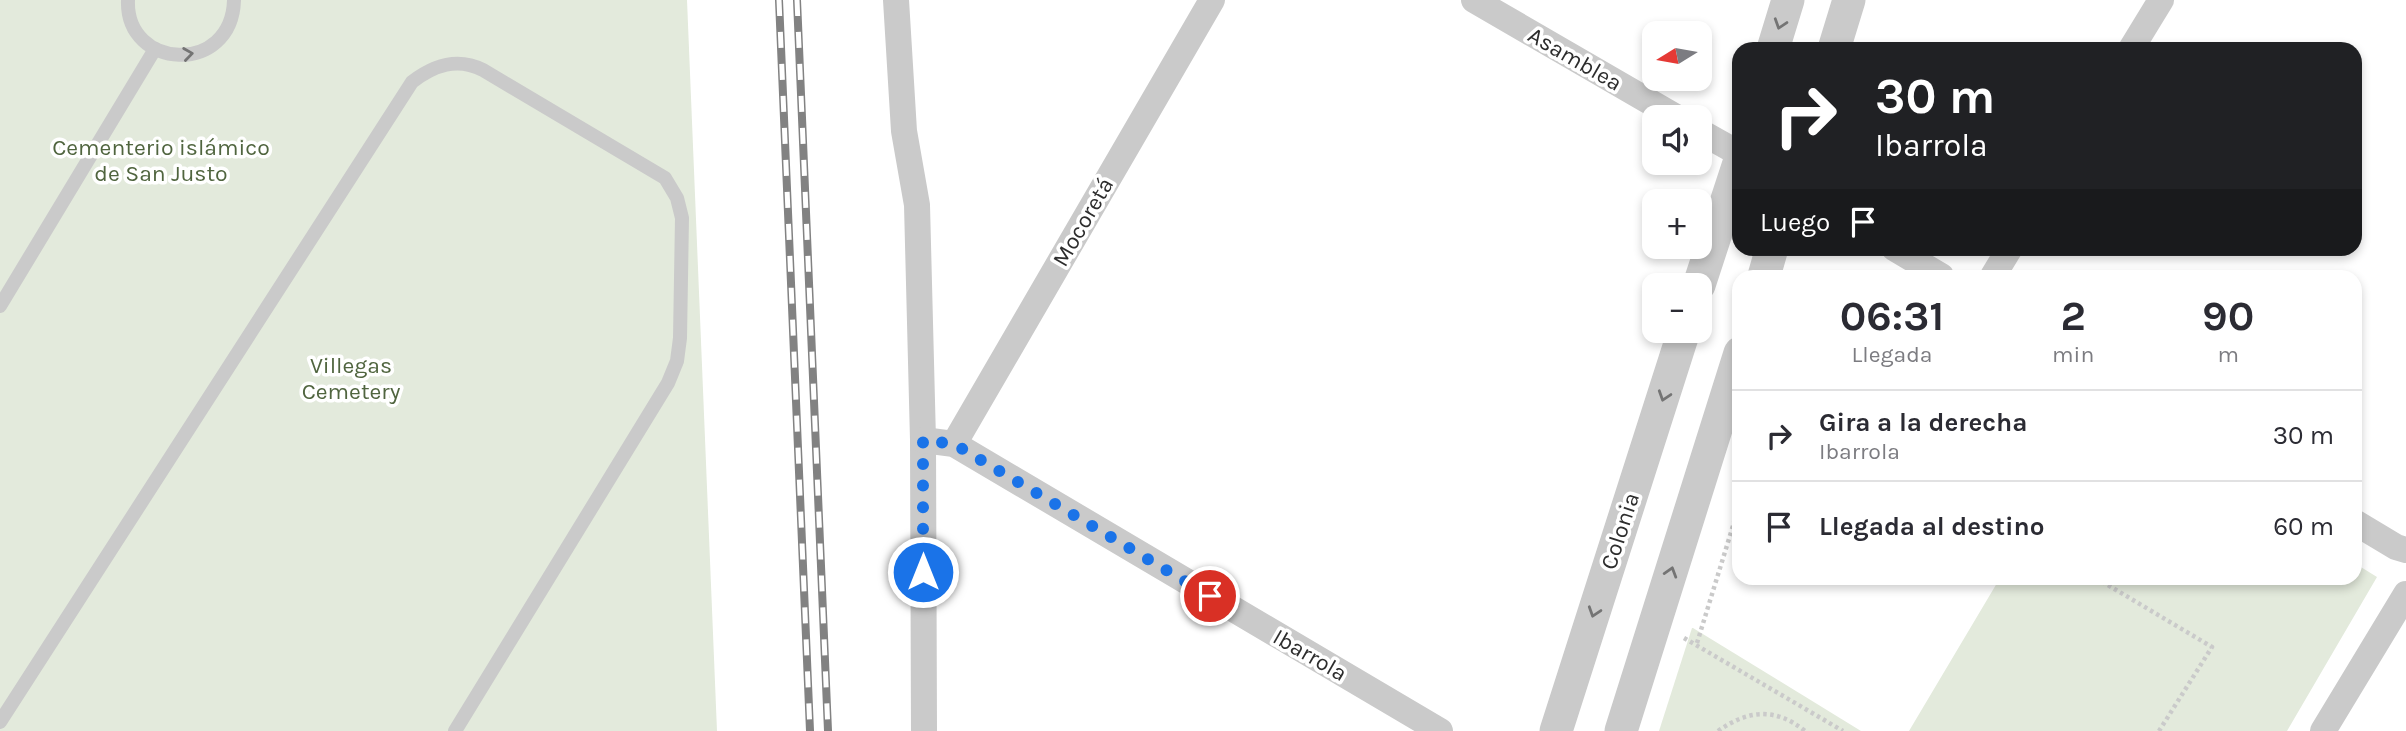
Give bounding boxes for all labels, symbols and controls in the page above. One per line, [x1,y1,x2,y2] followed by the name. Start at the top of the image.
[1774,18,1789,30] one-way arrow
[1523,21,1627,97] street label: Asamblea
[1642,21,1712,91] north arrow
[1642,21,1712,343] map controls
[182,46,194,61] one-way arrow
[1875,68,1995,125] text: 30 m
[1760,70,1851,161] icon: right
[1642,105,1712,175] button: sound
[1875,127,1988,164] text: Ibarrola
[52,134,270,187] park label: Cementerio islámico de San Justo
[1047,173,1119,271] street label: Mocoretá
[1642,189,1712,259] button: +
[1844,203,1882,241] icon: arrive
[1760,207,1830,238] text: Luego
[1642,273,1712,343] button: −
[1840,291,1944,341] text: 06:31
[2060,291,2086,341] text: 2
[2202,291,2254,341] text: 90
[1852,341,1932,368] text: Llegada
[2052,341,2094,368] text: min
[2217,341,2239,368] text: m
[302,352,401,405] park label: Villegas Cemetery
[1657,389,1672,401] one-way arrow
[1819,407,2028,438] text: Gira a la derecha
[1760,417,1798,455] icon: right
[2273,420,2334,451] text: 30 m
[1819,438,1900,465] text: Ibarrola
[1595,489,1645,573] street label: Colonia
[1760,508,1798,546] icon: arrive
[1819,511,2045,542] text: Llegada al destino
[2273,511,2334,542] text: 60 m
[886,535,960,609] position arrow
[1180,566,1240,626] pin
[1663,567,1677,579] one-way arrow
[1191,577,1229,615] icon: arrive
[1588,606,1602,618] one-way arrow
[1268,623,1352,687] street label: Ibarrola

